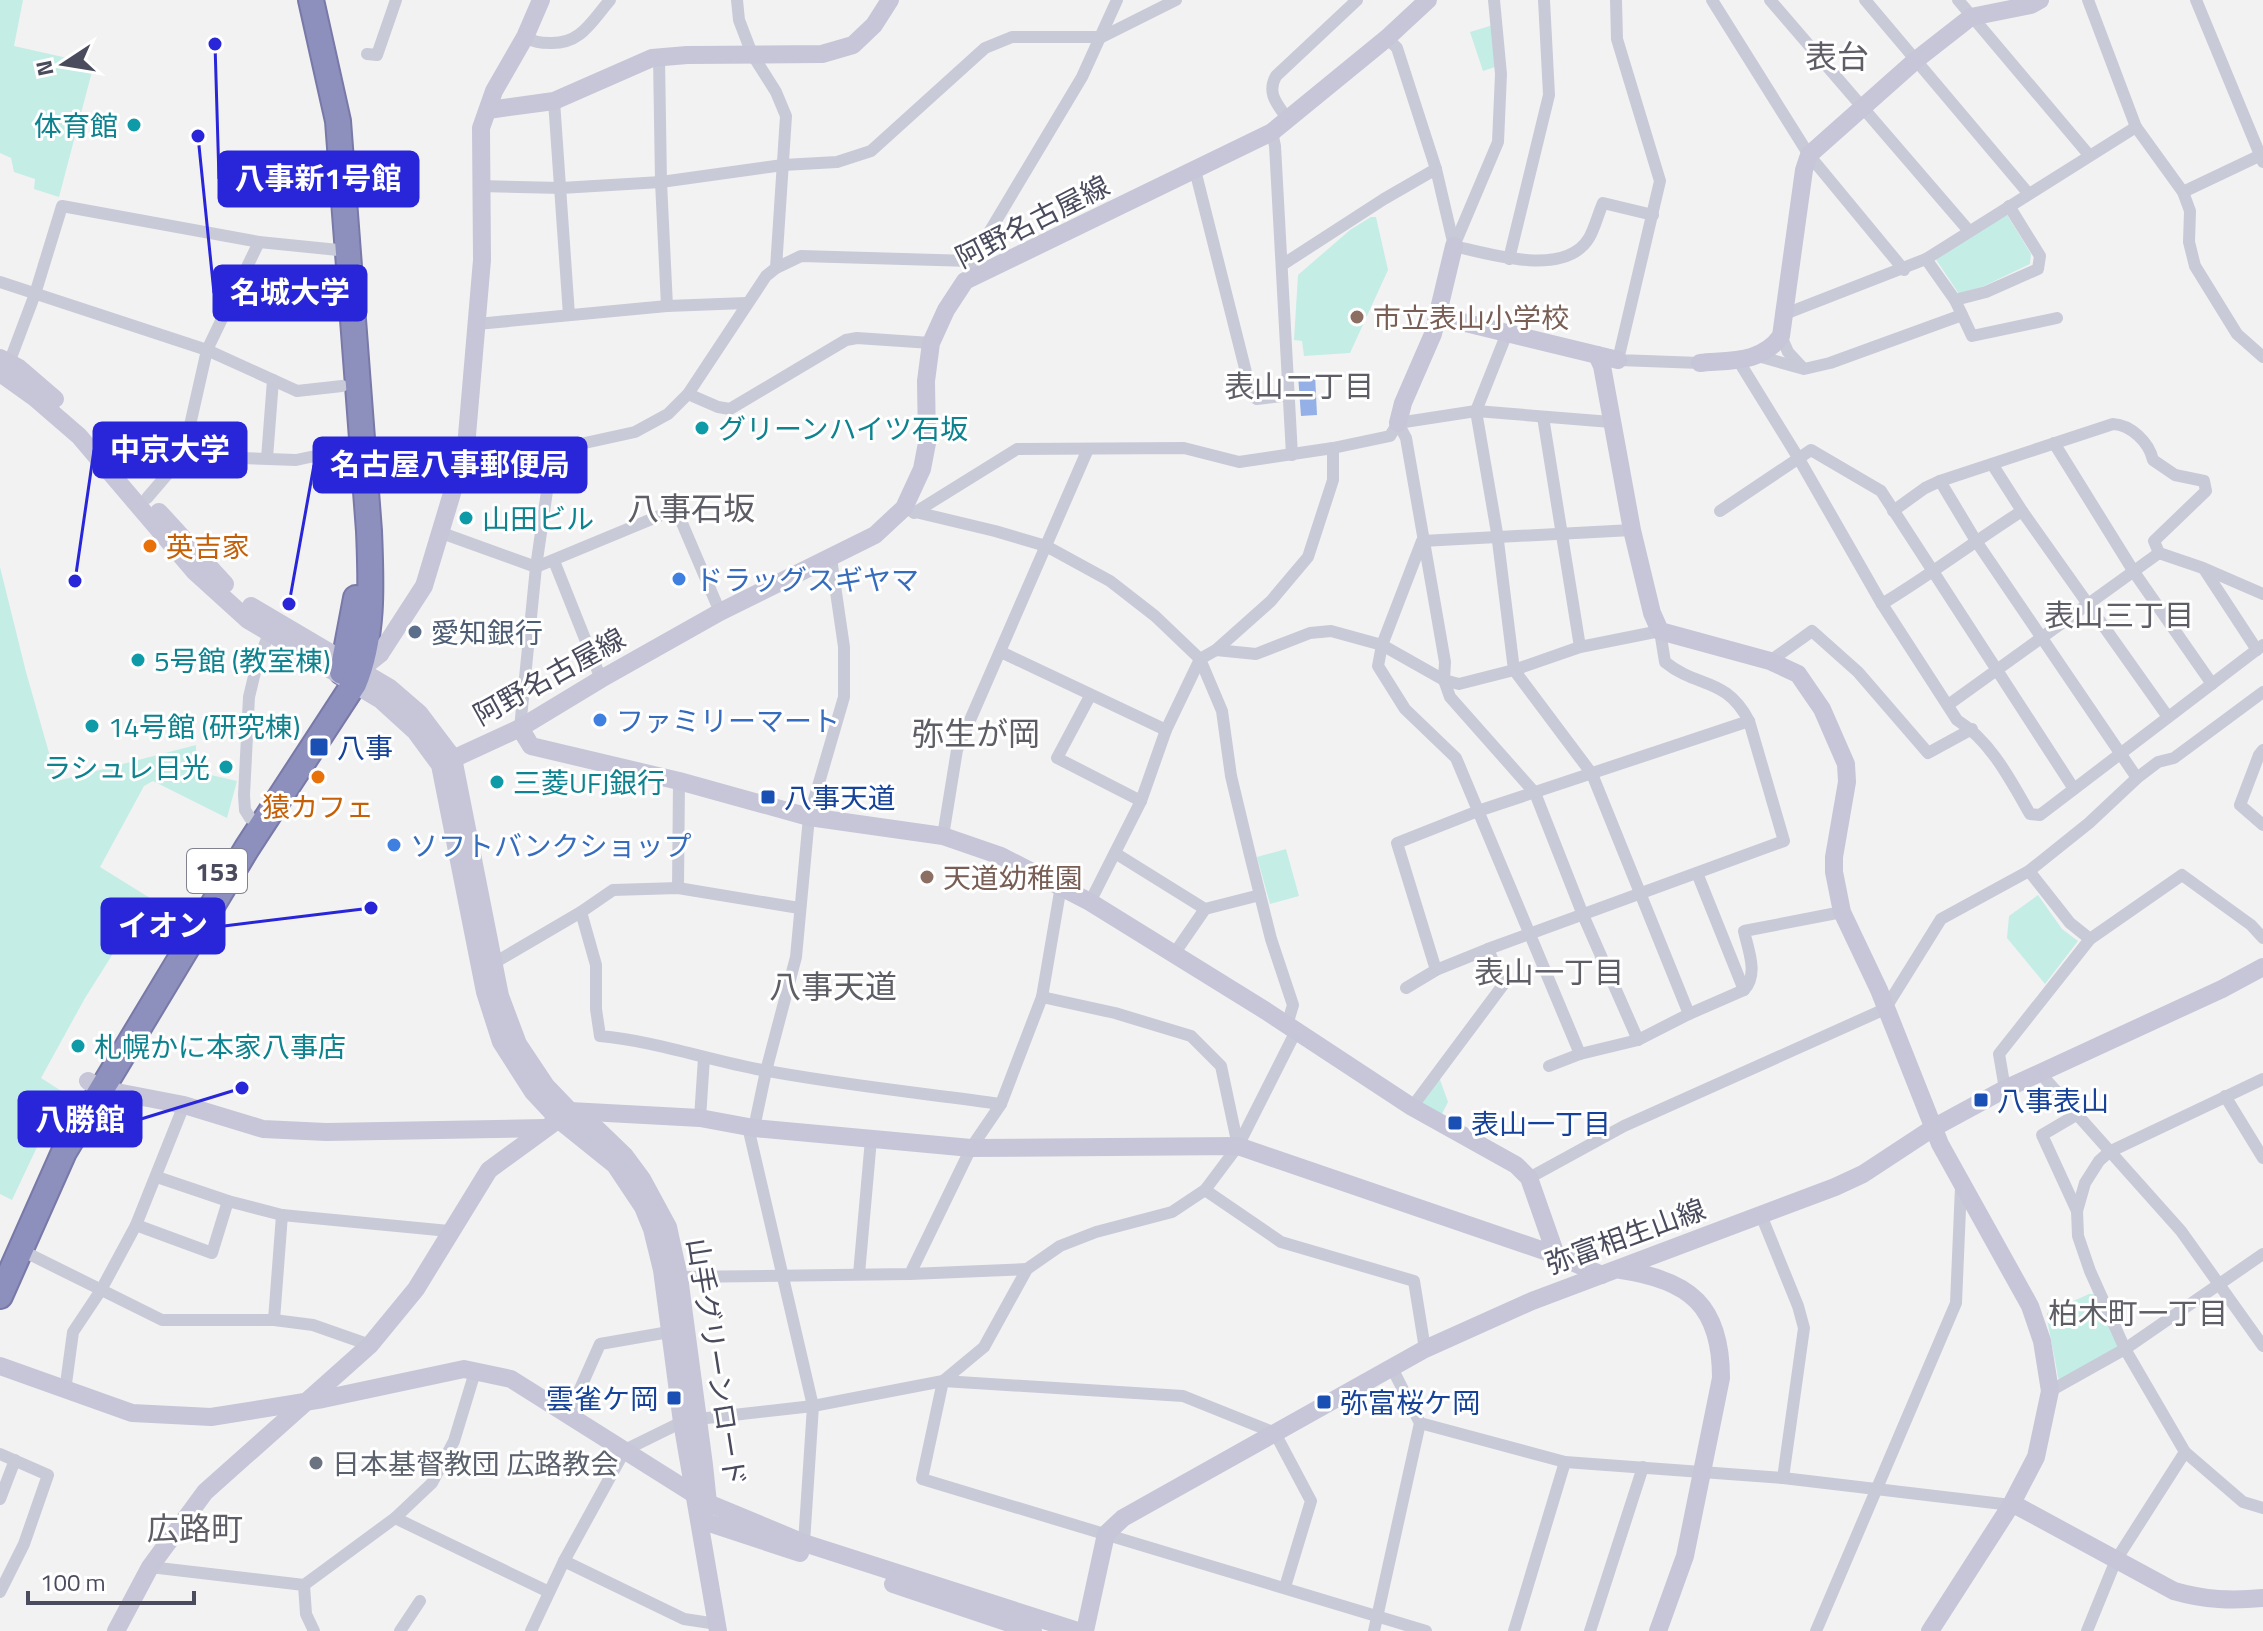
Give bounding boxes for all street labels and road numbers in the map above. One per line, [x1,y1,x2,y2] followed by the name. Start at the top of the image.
[947,164,1117,278] street label: 阿野名古屋線
[465,616,633,736] street label: 阿野名古屋線
[187,849,247,893] road number: 153
[1539,1187,1711,1285] street label: 弥富相生山線
[676,1235,758,1489] street label: 山手グリーンロード

